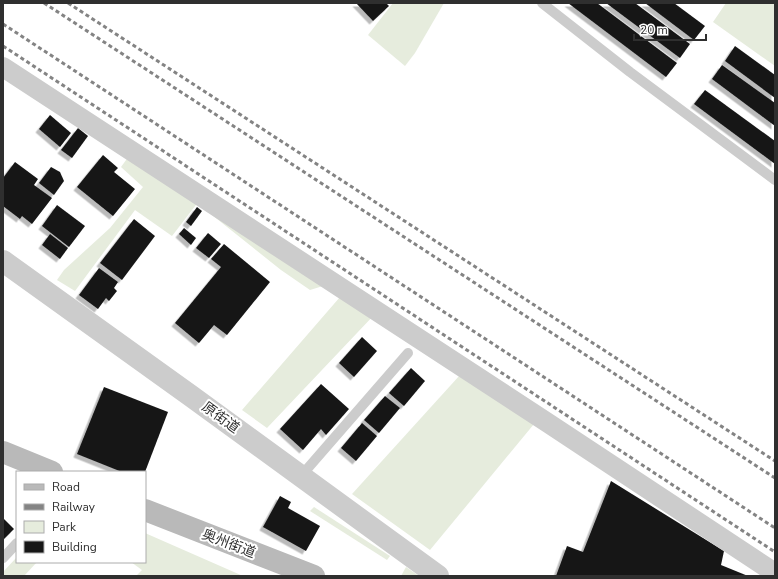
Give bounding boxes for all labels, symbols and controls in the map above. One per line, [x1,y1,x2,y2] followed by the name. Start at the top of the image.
[634,16,706,42] scale bar
[640,22,668,38] text: 20 m
[198,397,243,437] street label: 原街道
[16,471,146,563] legend
[52,479,80,495] text: Road
[52,499,96,515] text: Railway
[52,519,77,535] text: Park
[199,525,258,562] street label: 奥州街道
[52,539,97,555] text: Building

